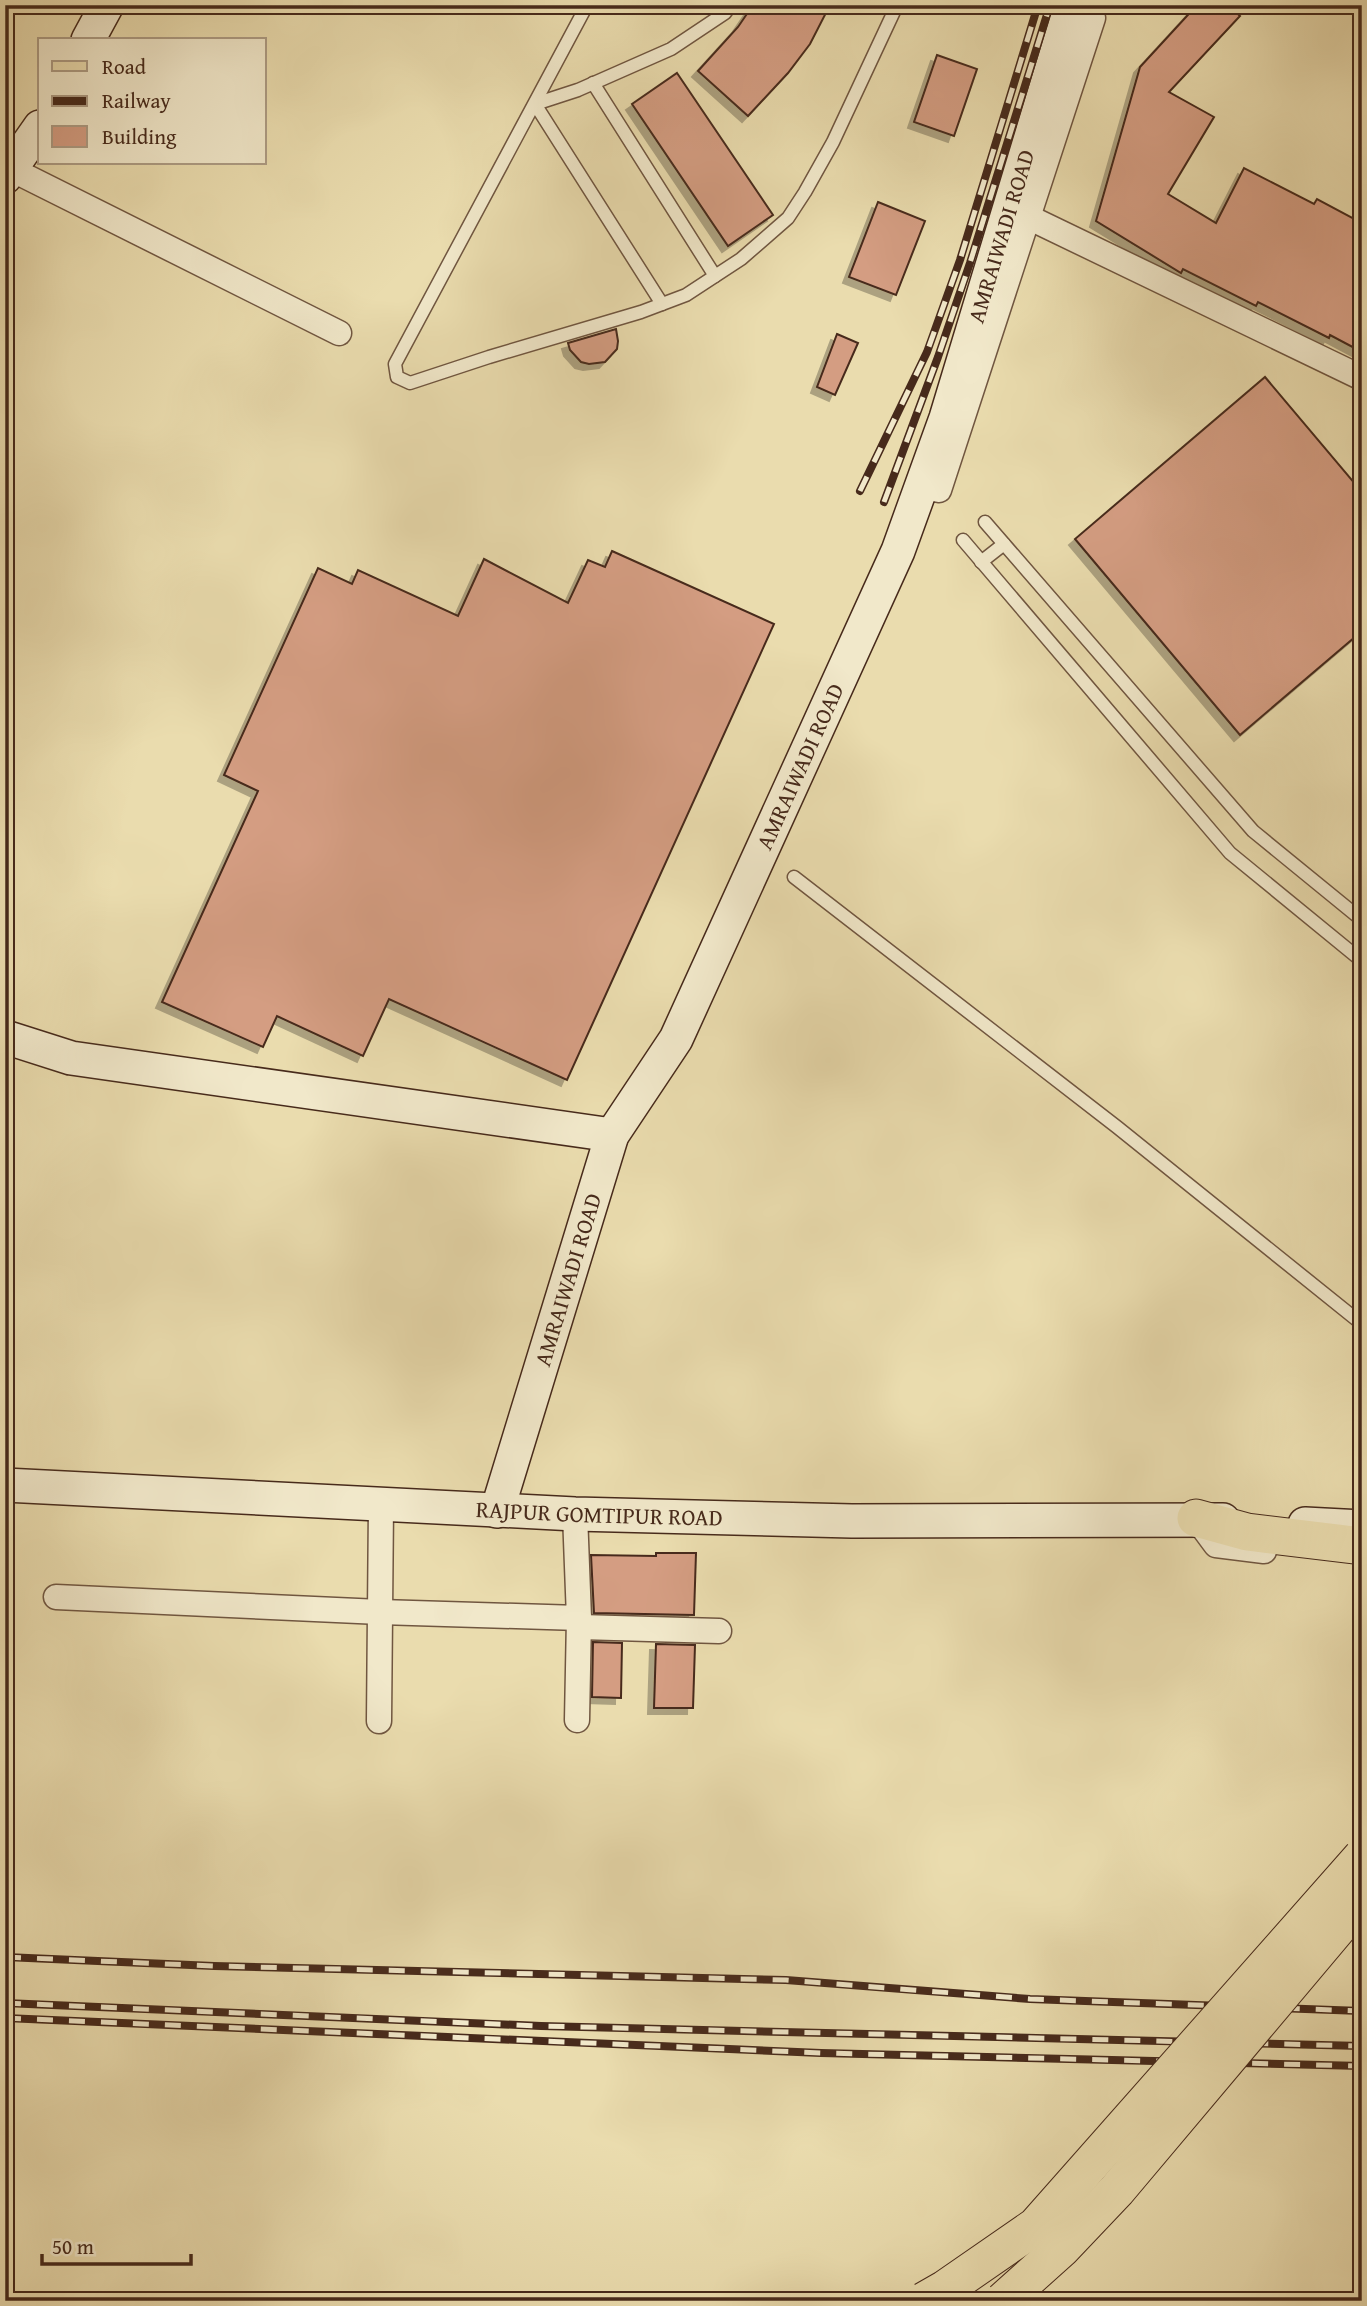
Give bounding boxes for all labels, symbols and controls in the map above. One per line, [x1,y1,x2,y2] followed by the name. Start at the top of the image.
[38,38,266,164] legend
[102,51,147,82] text: Road
[102,85,171,116] text: Railway
[102,121,177,152] text: Building
[959,145,1042,327] street label: AMRAIWADI ROAD
[747,678,852,855] street label: AMRAIWADI ROAD
[525,1189,609,1370] street label: AMRAIWADI ROAD
[475,1492,723,1534] street label: RAJPUR GOMTIPUR ROAD
[42,2222,191,2266] scale bar
[52,2231,94,2262] text: 50 m

